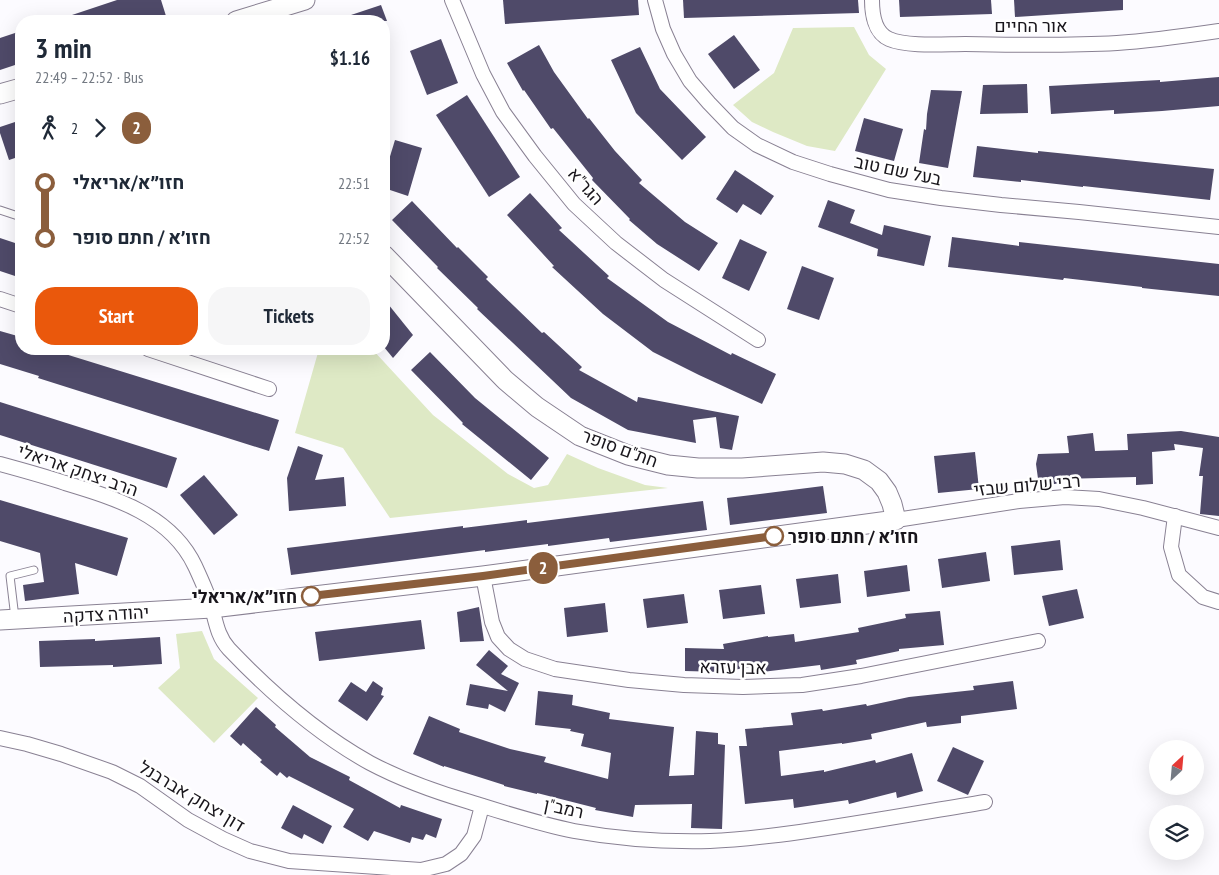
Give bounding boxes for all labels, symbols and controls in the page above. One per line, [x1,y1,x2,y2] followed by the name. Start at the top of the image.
[994,14,1068,37] street label: אור החיים
[35,29,92,66] text: 3 min
[330,46,370,70] text: $1.16
[35,67,143,87] text: 22:49 – 22:52 · Bus
[35,114,63,142] icon: walk
[86,114,114,142] icon: forward
[132,116,141,139] text: 2
[71,118,78,138] text: 2
[852,150,944,191] street label: בעל שם טוב
[563,162,609,210] street label: הגר"א
[73,170,184,194] text: חזו״א/אריאלי
[338,173,370,193] text: 22:51
[73,225,211,249] text: חזו׳א / חתם סופר
[338,228,370,248] text: 22:52
[35,287,198,345] button: Start
[208,287,370,345] button: Tickets
[579,424,661,472] street label: חת"ם סופר
[15,439,141,501] street label: הרב יצחק אריאלי
[973,469,1081,501] street label: רבי שלום שבזי
[788,525,918,548] place label: חזו׳א / חתם סופר
[764,526,784,546] marker: חזו׳א / חתם סופר
[527,552,559,584] line badge: 2
[539,556,547,579] text: 2
[192,585,297,608] place label: חזו״א/אריאלי
[301,586,321,606] marker: חזו״א/אריאלי
[62,600,150,628] street label: יהודה צדקה
[699,655,767,679] street label: אבן עזרא
[1149,740,1204,795] north arrow
[1149,740,1204,860] map controls
[135,755,249,837] street label: דון יצחק אברבנל
[542,793,586,823] street label: רמב"ן
[1149,805,1204,860] button: layers

